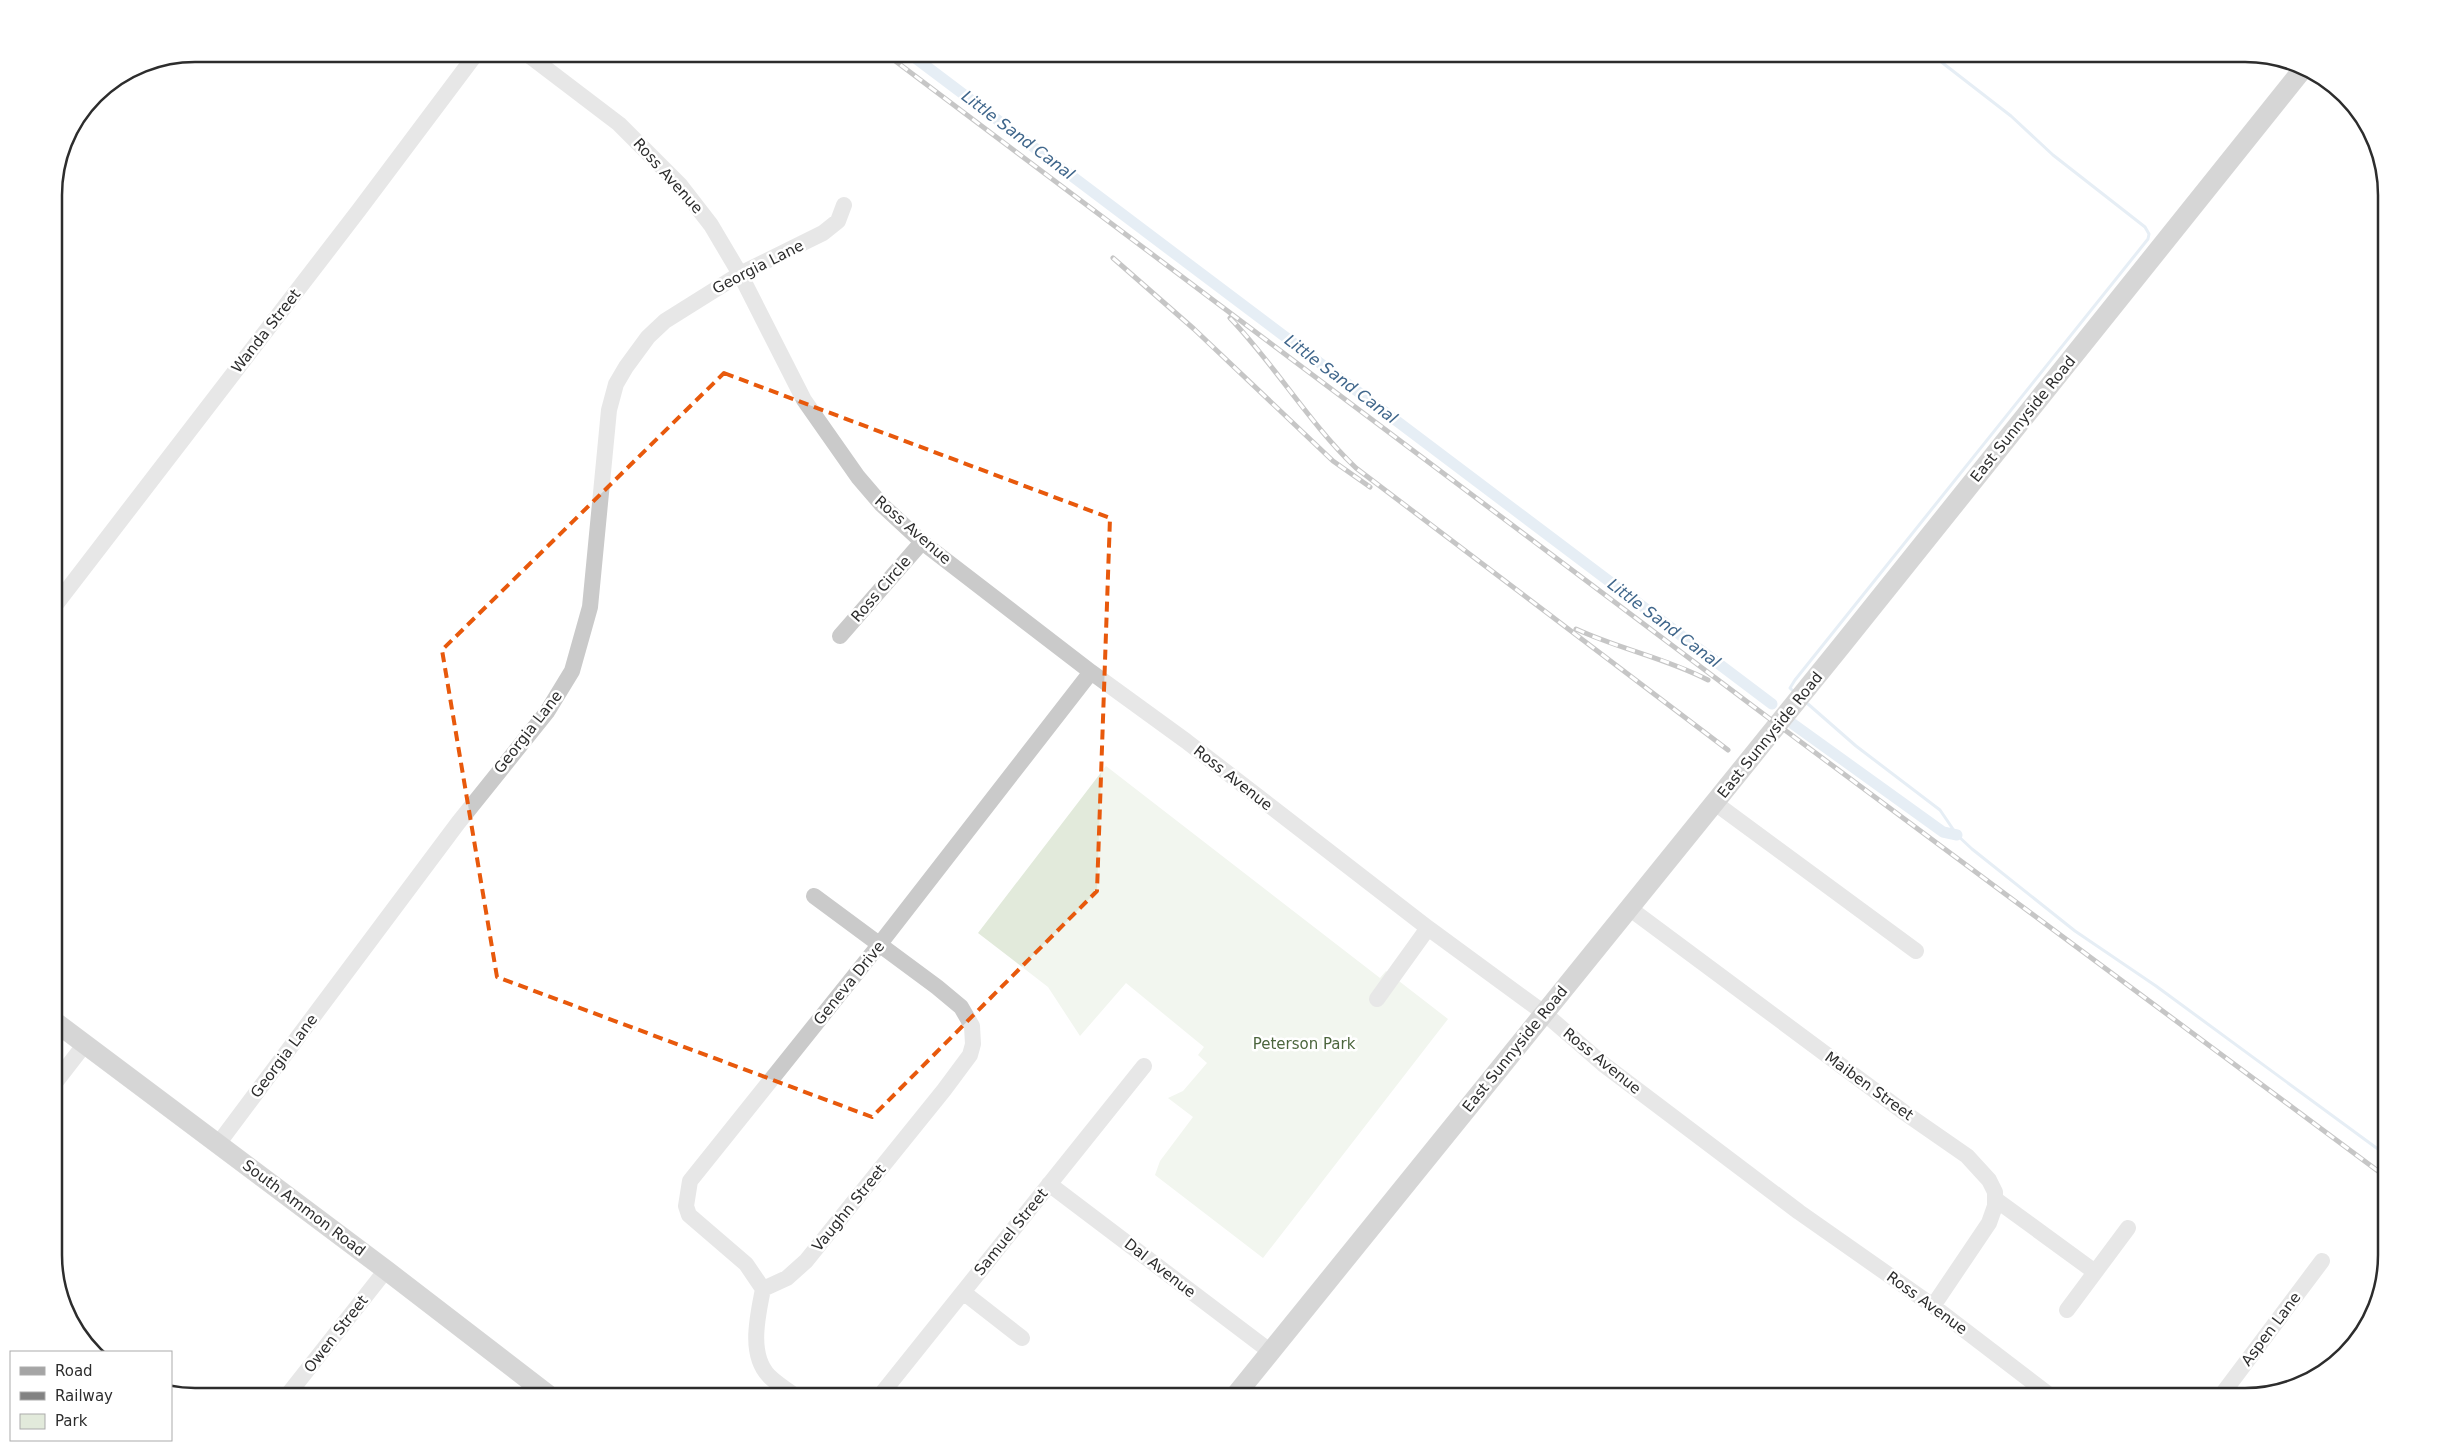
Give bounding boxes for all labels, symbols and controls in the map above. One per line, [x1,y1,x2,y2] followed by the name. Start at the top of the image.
[958,86,1078,184] water label: Little Sand Canal
[630,135,706,217] street label: Ross Avenue
[709,236,807,298] street label: Georgia Lane
[228,285,304,377] street label: Wanda Street
[1281,330,1401,428] water label: Little Sand Canal
[1967,352,2079,486] street label: East Sunnyside Road
[871,492,955,568] street label: Ross Avenue
[847,552,915,626] street label: Ross Circle
[1604,574,1724,672] water label: Little Sand Canal
[1714,668,1826,802] street label: East Sunnyside Road
[490,687,566,777] street label: Georgia Lane
[1190,742,1276,814] street label: Ross Avenue
[810,938,888,1028] street label: Geneva Drive
[1459,982,1571,1116] street label: East Sunnyside Road
[247,1011,321,1101] street label: Georgia Lane
[1559,1024,1645,1098] street label: Ross Avenue
[1253,1035,1356,1053] park label: Peterson Park
[1821,1048,1917,1124] street label: Maiben Street
[239,1156,369,1260] street label: South Ammon Road
[808,1161,890,1255] street label: Vaughn Street
[970,1185,1052,1279] street label: Samuel Street
[1121,1235,1199,1301] street label: Dal Avenue
[1883,1268,1971,1338] street label: Ross Avenue
[2238,1289,2304,1369] street label: Aspen Lane
[300,1292,372,1376] street label: Owen Street
[10,1351,172,1441] legend
[55,1362,93,1380] text: Road
[55,1387,113,1405] text: Railway
[55,1412,88,1430] text: Park

